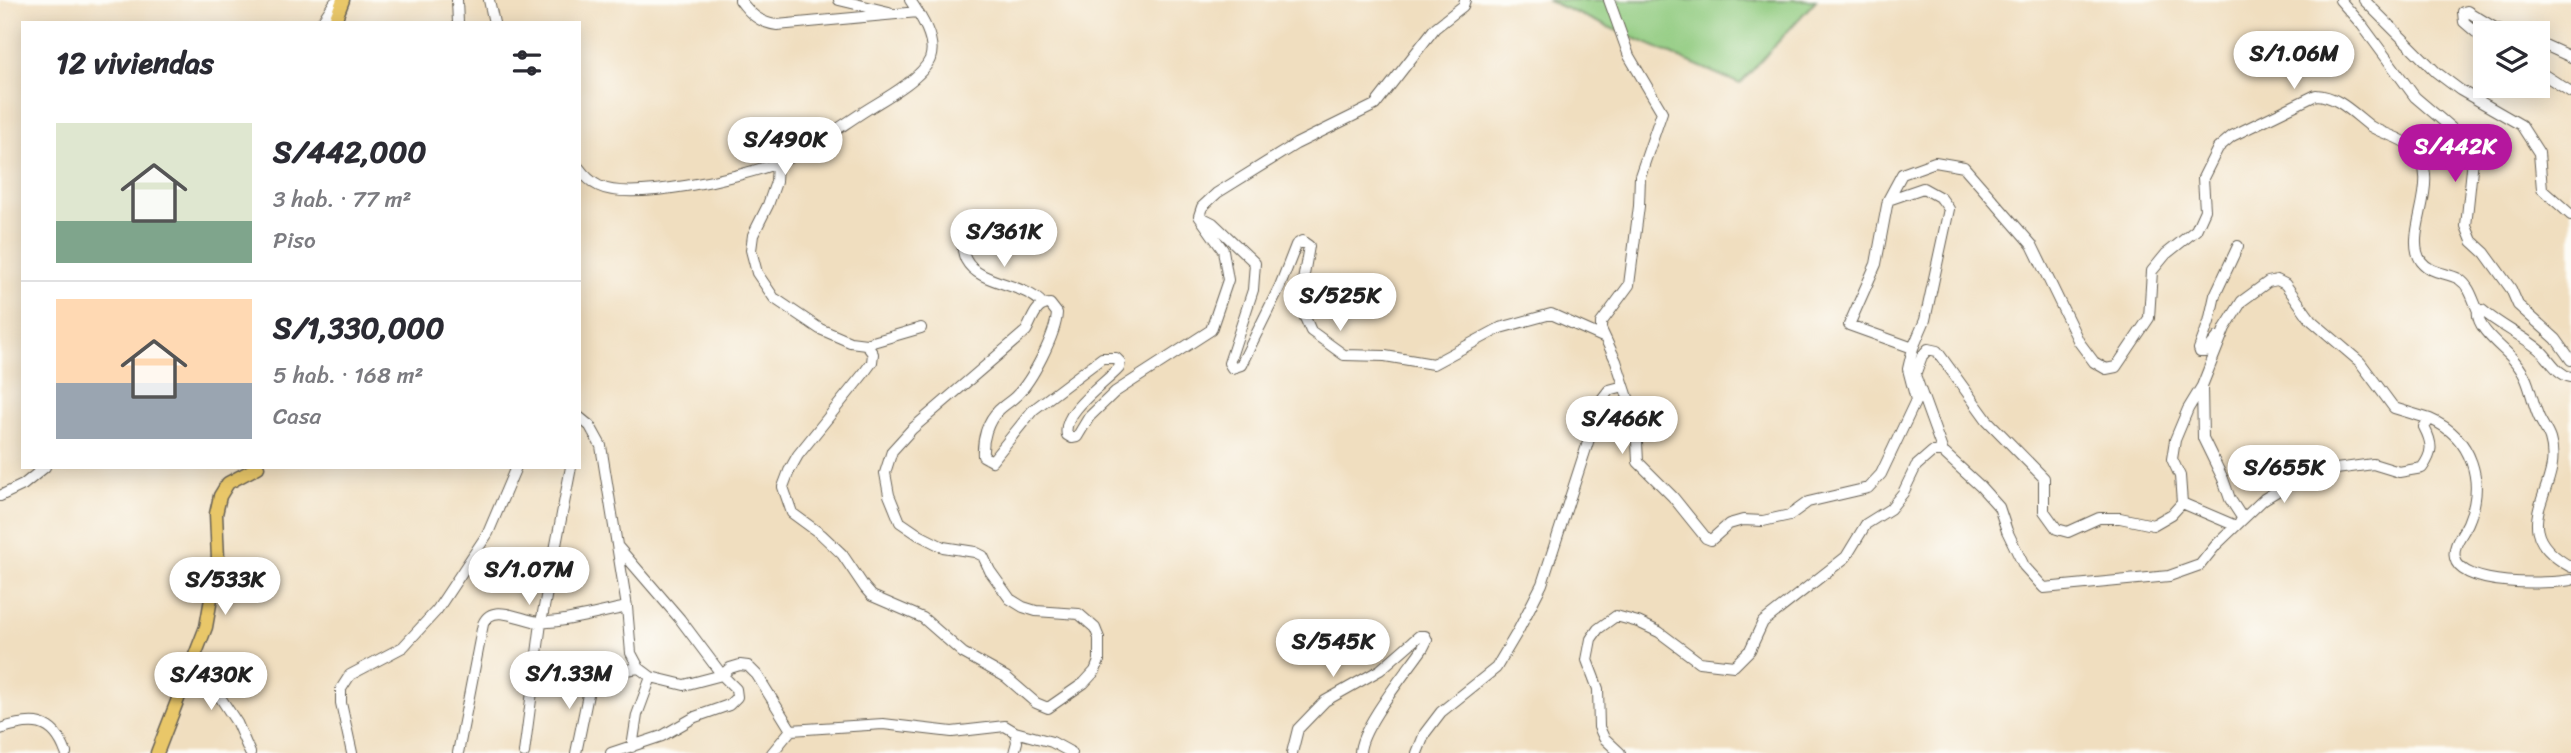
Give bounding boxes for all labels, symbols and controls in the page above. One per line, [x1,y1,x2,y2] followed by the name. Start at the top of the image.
[2473,21,2550,98] map controls
[2473,21,2550,98] button: layers
[2229,32,2359,91] pin: S/1.06M
[2249,33,2339,74] text: S/1.06M
[56,36,214,90] text: 12 viviendas
[508,44,546,82] icon: filters
[728,118,842,177] pin: S/490K
[744,119,826,160] text: S/490K
[2398,124,2512,184] pin: S/442K
[273,125,426,179] text: S/442,000
[2414,126,2496,167] text: S/442K
[112,151,196,235] icon: home
[273,179,412,220] text: 3 hab. · 77 m²
[947,210,1061,269] pin: S/361K
[966,211,1042,252] text: S/361K
[273,220,316,261] text: Piso
[1283,274,1397,333] pin: S/525K
[1299,275,1381,316] text: S/525K
[273,301,445,355] text: S/1,330,000
[112,327,196,411] icon: home
[273,355,423,396] text: 5 hab. · 168 m²
[273,396,321,437] text: Casa
[1565,396,1679,456] pin: S/466K
[1582,398,1662,439] text: S/466K
[2227,446,2341,505] pin: S/655K
[2243,447,2325,488] text: S/655K
[464,548,594,607] pin: S/1.07M
[484,549,574,590] text: S/1.07M
[168,558,282,617] pin: S/533K
[185,559,265,600] text: S/533K
[1276,620,1390,679] pin: S/545K
[1292,621,1374,662] text: S/545K
[154,652,268,712] pin: S/430K
[504,652,634,711] pin: S/1.33M
[526,653,612,694] text: S/1.33M
[170,654,252,695] text: S/430K

